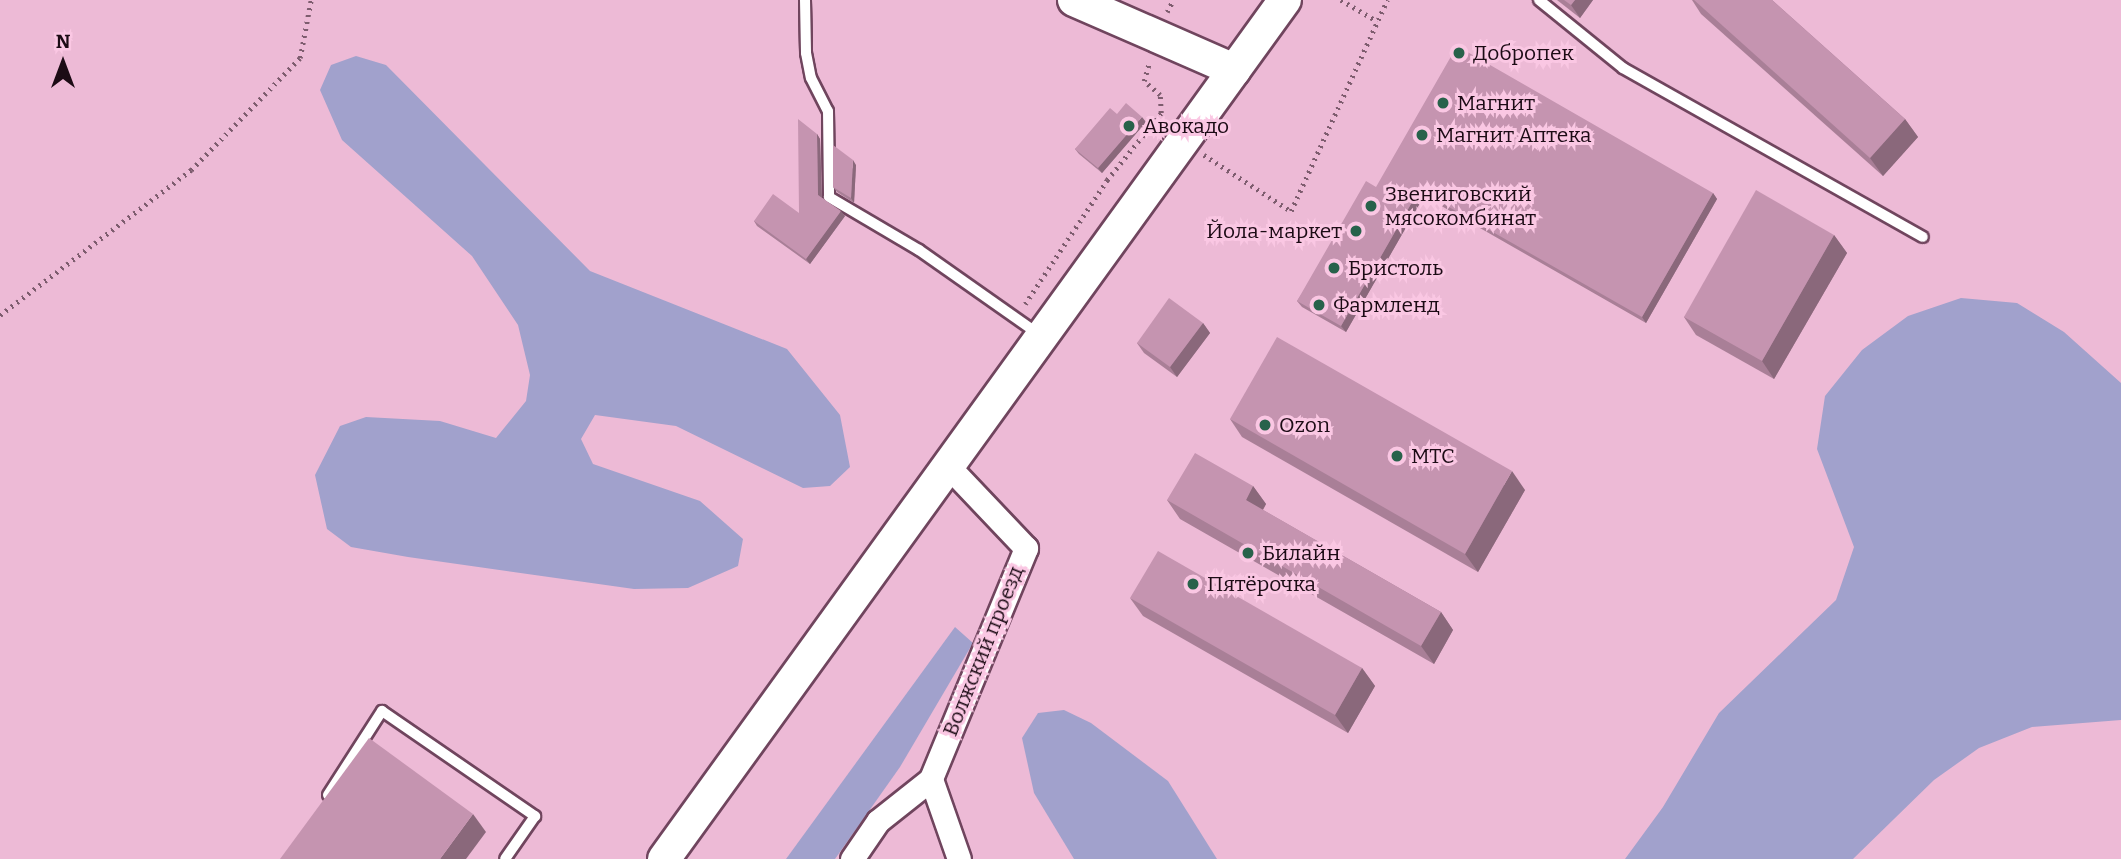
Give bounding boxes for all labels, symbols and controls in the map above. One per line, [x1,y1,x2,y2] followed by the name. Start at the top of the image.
[28,28,98,98] north arrow
[56,30,70,53] text: N
[1473,40,1574,66] place label: Добропек
[1451,45,1467,61] marker: Добропек
[1457,90,1535,116] place label: Магнит
[1435,95,1451,111] marker: Магнит
[1143,113,1229,139] place label: Авокадо
[1121,118,1137,134] marker: Авокадо
[1436,122,1591,148] place label: Магнит Аптека
[1414,127,1430,143] marker: Магнит Аптека
[1385,181,1536,231] place label: Звениговский мясокомбинат
[1363,198,1379,214] marker: Звениговский мясокомбинат
[1206,218,1342,244] place label: Йола-маркет
[1348,223,1364,239] marker: Йола-маркет
[1348,255,1443,281] place label: Бристоль
[1326,260,1342,276] marker: Бристоль
[1333,292,1440,318] place label: Фармленд
[1311,297,1327,313] marker: Фармленд
[1279,412,1330,438] place label: Ozon
[1257,417,1273,433] marker: Ozon
[1411,443,1455,469] place label: МТС
[1389,448,1405,464] marker: МТС
[1262,540,1340,566] place label: Билайн
[1240,545,1256,561] marker: Билайн
[937,562,1029,740] street label: Волжский проезд
[1207,571,1316,597] place label: Пятёрочка
[1185,576,1201,592] marker: Пятёрочка

